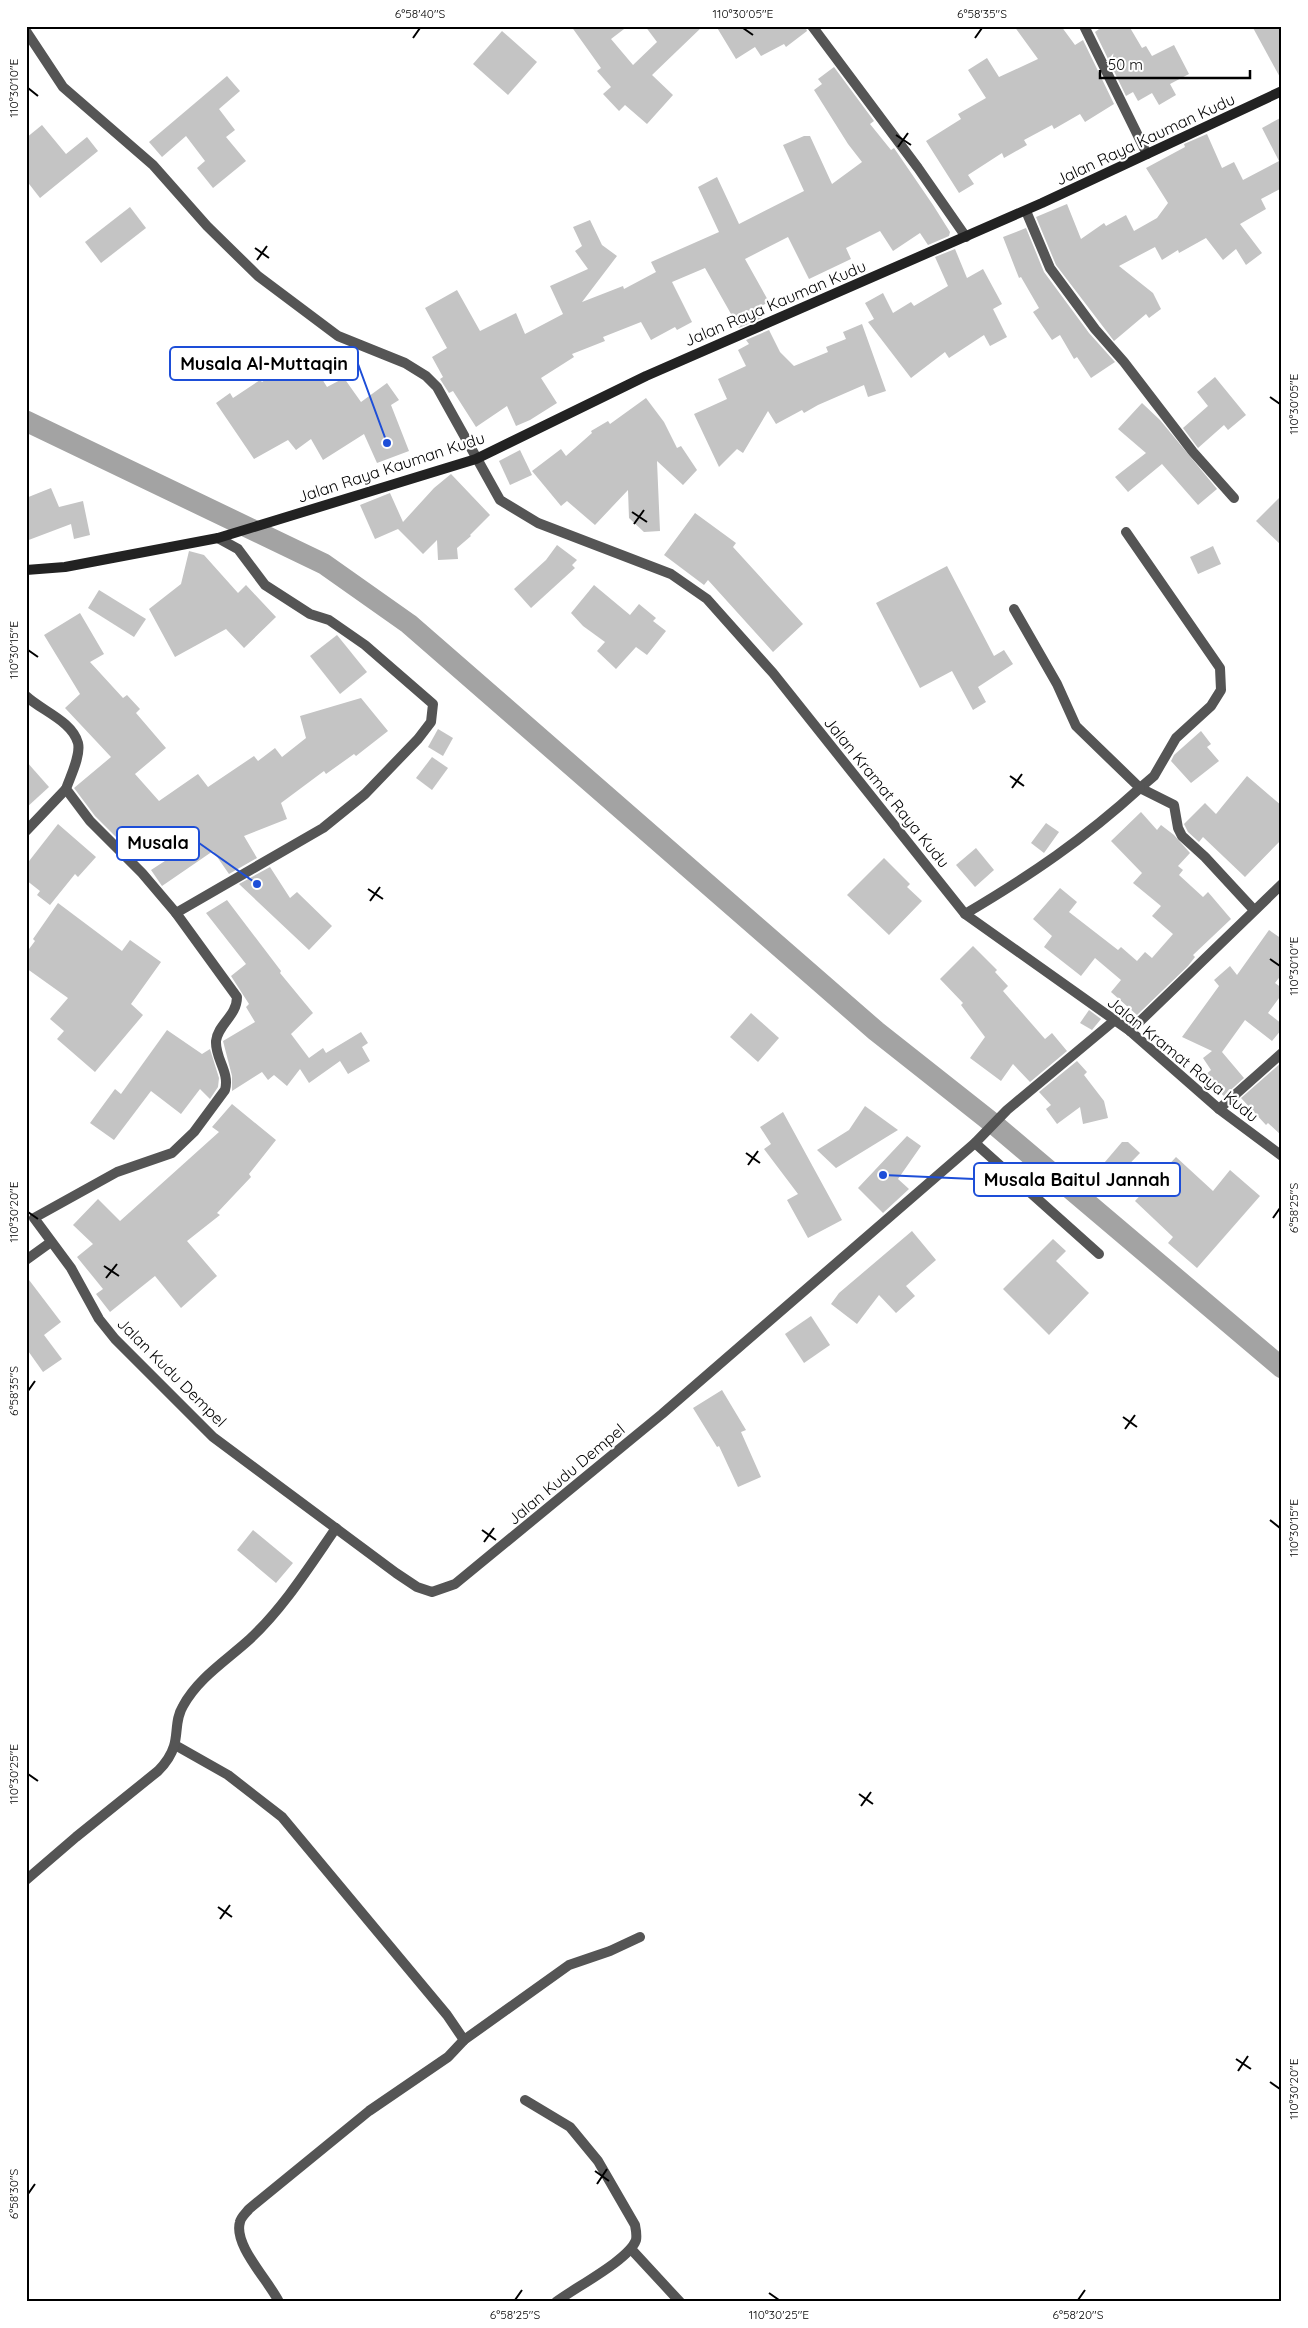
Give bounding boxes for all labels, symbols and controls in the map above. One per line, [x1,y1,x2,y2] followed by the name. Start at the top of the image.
[395,6,446,21] text: 6°58'40"S
[713,6,774,21] text: 110°30'05"E
[957,6,1007,21] text: 6°58'35"S
[1100,48,1250,80] scale bar
[1108,55,1143,74] text: 50 m
[6,58,21,117] text: 110°30'10"E
[1052,89,1238,189] street label: Jalan Raya Kauman Kudu
[681,256,869,350] street label: Jalan Raya Kauman Kudu
[170,347,358,380] callout: Musala Al-Muttaqin
[180,352,348,375] text: Musala Al-Muttaqin
[1286,373,1301,434] text: 110°30'05"E
[295,427,487,507] street label: Jalan Raya Kauman Kudu
[6,621,21,679] text: 110°30'15"E
[820,712,954,872] street label: Jalan Kramat Raya Kudu
[117,827,199,860] callout: Musala
[127,831,189,854] text: Musala
[1286,936,1301,995] text: 110°30'10"E
[1103,992,1263,1126] street label: Jalan Kramat Raya Kudu
[974,1163,1180,1196] callout: Musala Baitul Jannah
[984,1168,1170,1191] text: Musala Baitul Jannah
[6,1181,21,1242] text: 110°30'20"E
[1286,1183,1301,1233] text: 6°58'25"S
[113,1313,231,1431] street label: Jalan Kudu Dempel
[6,1366,21,1416] text: 6°58'35"S
[503,1419,629,1529] street label: Jalan Kudu Dempel
[1286,1499,1301,1557] text: 110°30'15"E
[6,1744,21,1804] text: 110°30'25"E
[1286,2058,1301,2119] text: 110°30'20"E
[6,2168,21,2219] text: 6°58'30"S
[490,2307,540,2322] text: 6°58'25"S
[749,2307,809,2322] text: 110°30'25"E
[1053,2307,1104,2322] text: 6°58'20"S

